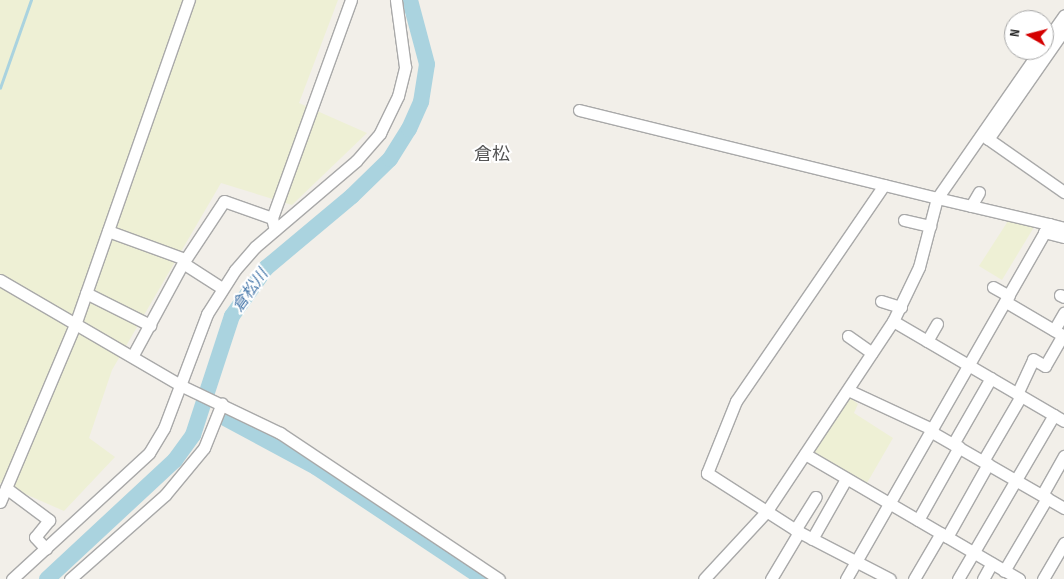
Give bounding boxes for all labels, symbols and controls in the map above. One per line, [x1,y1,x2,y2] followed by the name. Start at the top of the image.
[1004,10,1054,60] north arrow
[1006,28,1024,38] text: N
[474,144,510,166] district label: 倉松
[229,266,273,316] water label: 倉松川

